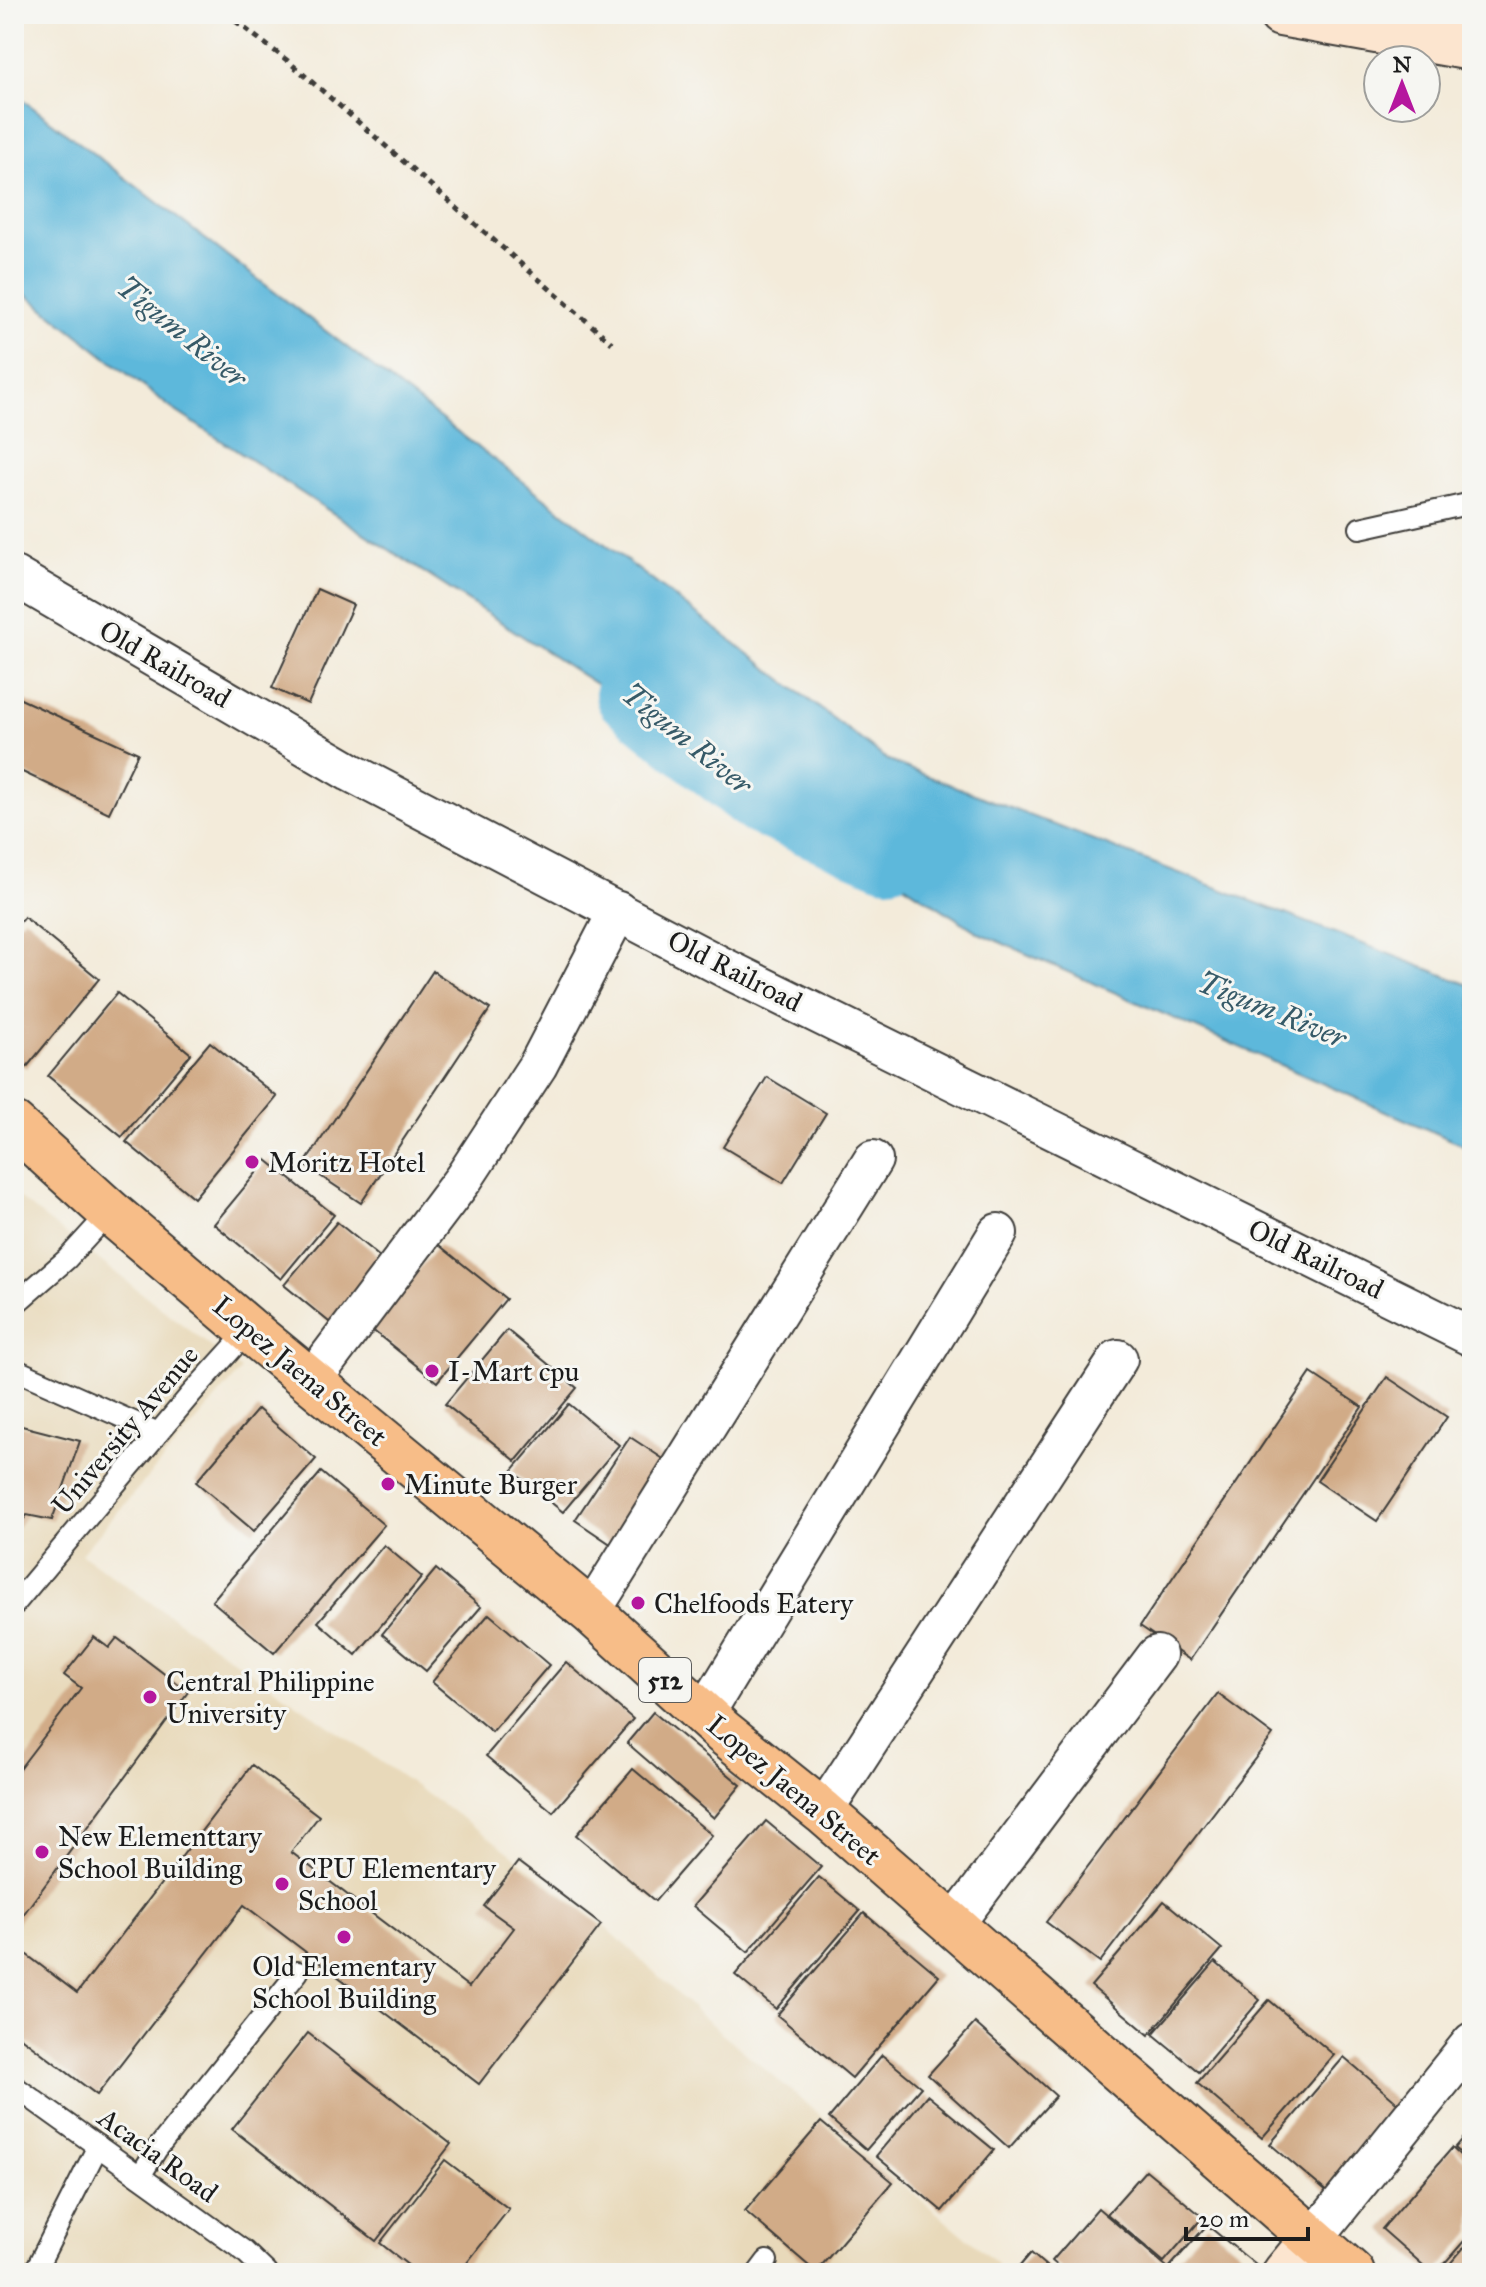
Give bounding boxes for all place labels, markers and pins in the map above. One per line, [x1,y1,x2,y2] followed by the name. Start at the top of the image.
[268,1145,425,1180] place label: Moritz Hotel
[243,1153,261,1171] marker: Moritz Hotel
[448,1354,579,1389] place label: I-Mart cpu
[423,1362,441,1380] marker: I-Mart cpu
[404,1467,578,1502] place label: Minute Burger
[379,1475,397,1493] marker: Minute Burger
[654,1586,854,1621] place label: Chelfoods Eatery
[629,1594,647,1612] marker: Chelfoods Eatery
[166,1664,375,1731] place label: Central Philippine University
[141,1688,159,1706] marker: Central Philippine University
[58,1819,263,1886] place label: New Elementtary School Building
[33,1843,51,1861] marker: New Elementtary School Building
[298,1851,497,1918] place label: CPU Elementary School
[273,1875,291,1893] marker: CPU Elementary School
[335,1928,353,1946] marker: Old Elementary School Building
[252,1949,437,2016] place label: Old Elementary School Building

